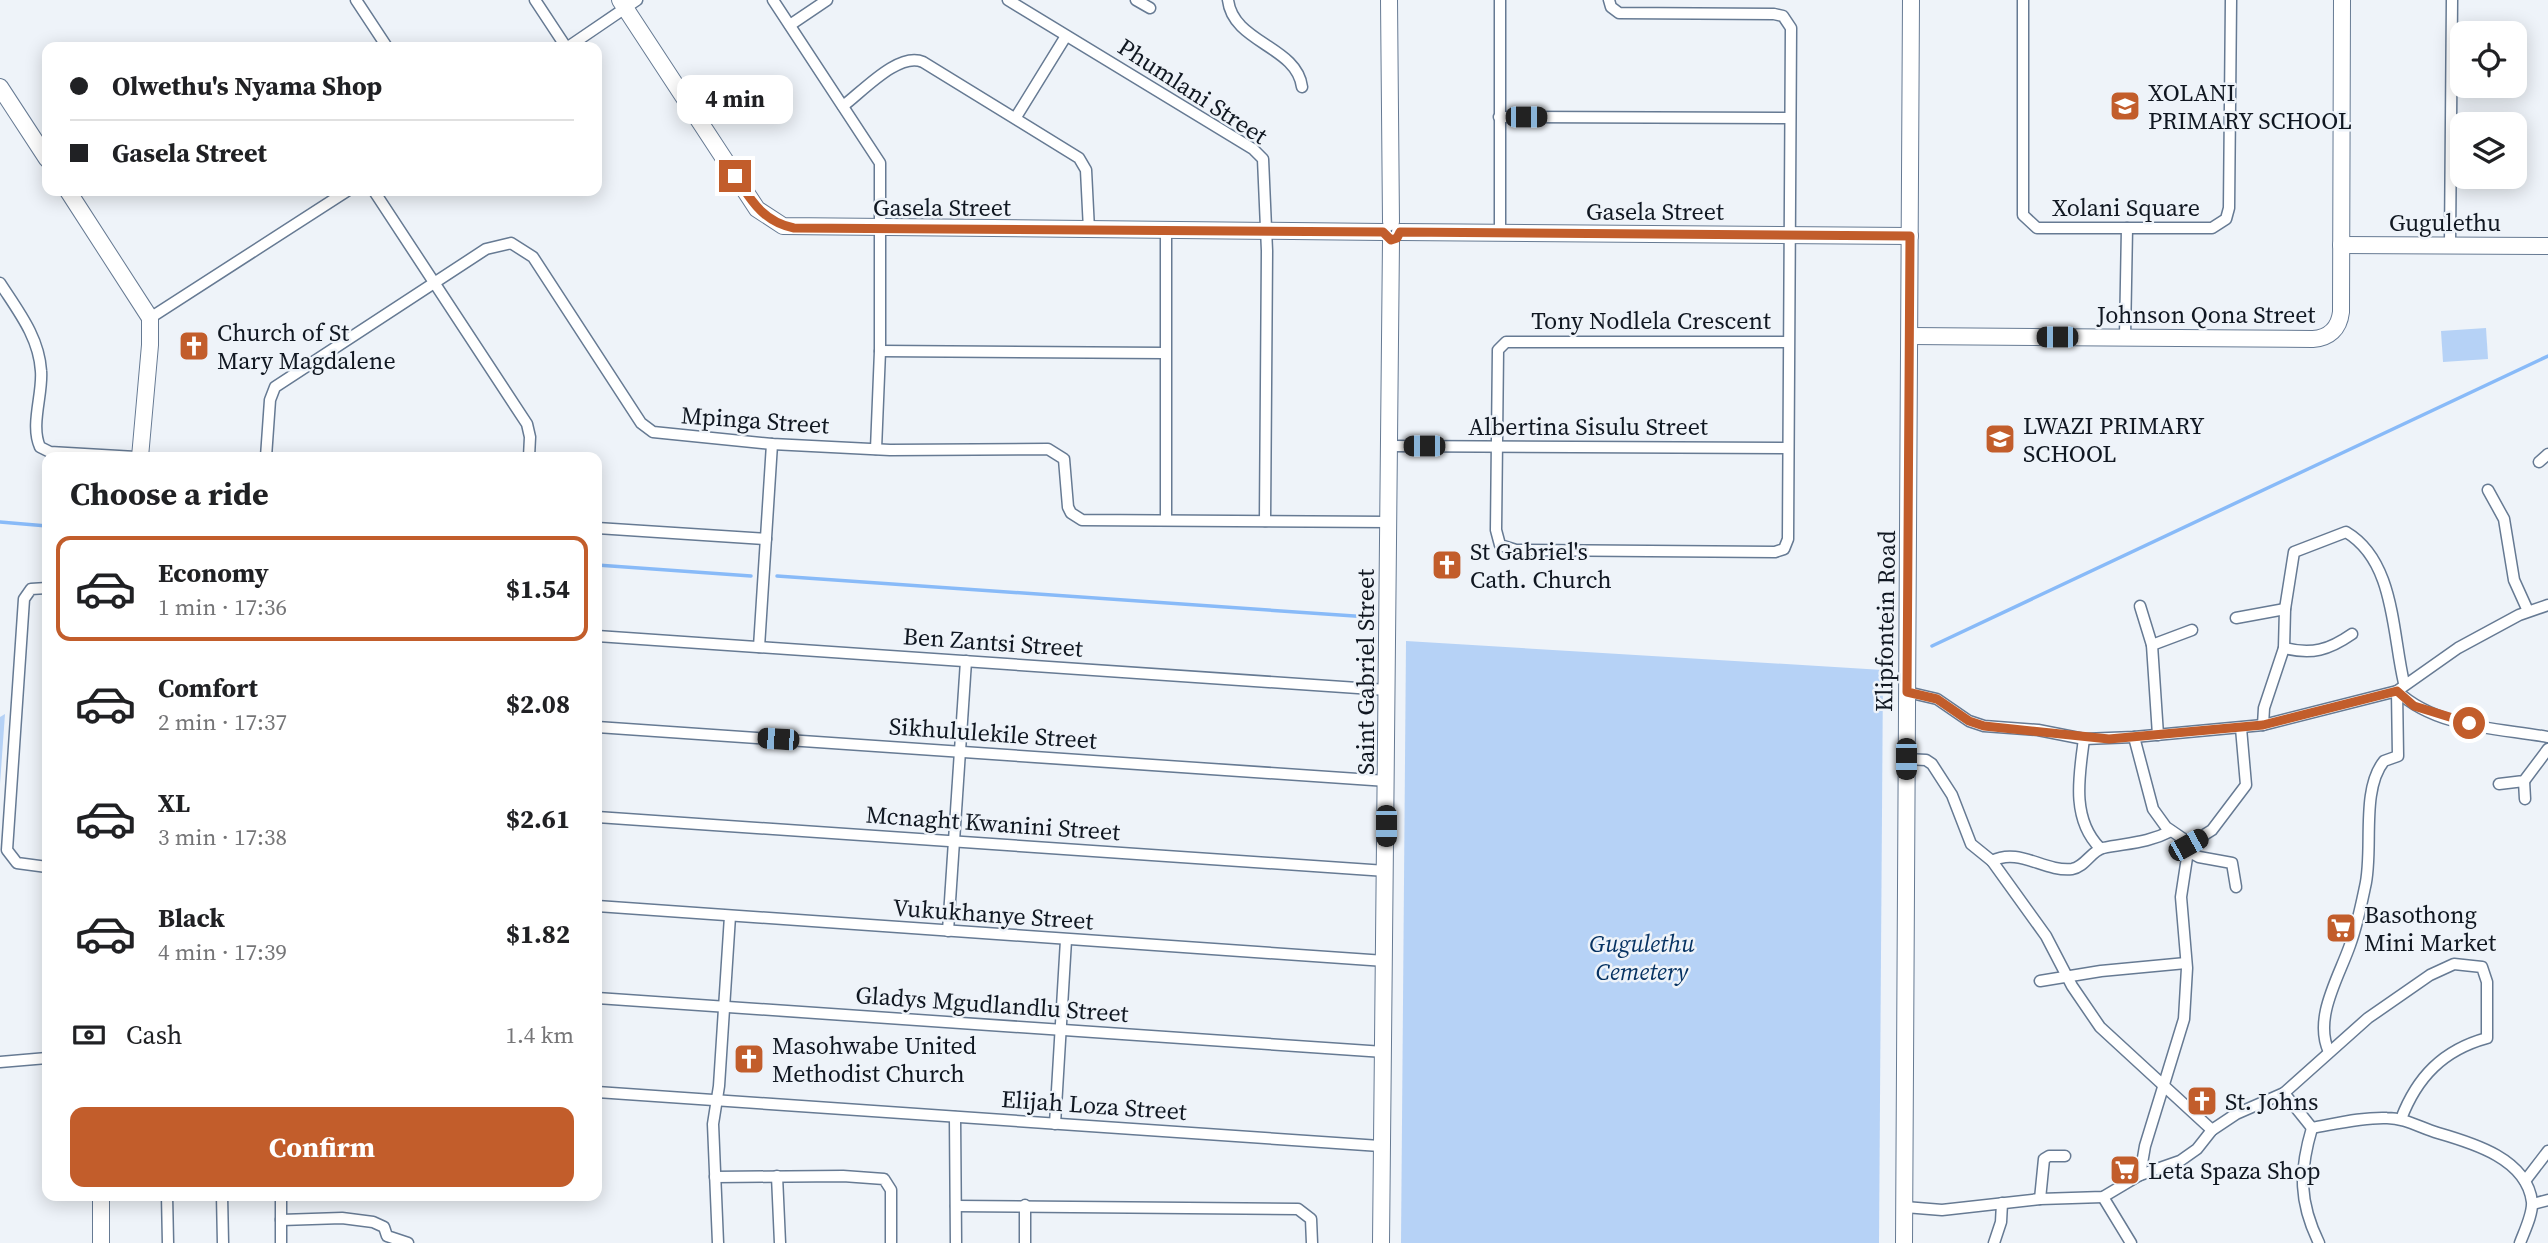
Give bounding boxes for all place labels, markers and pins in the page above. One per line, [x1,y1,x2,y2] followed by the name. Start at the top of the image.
[2148,76,2352,137] place label: XOLANI PRIMARY SCHOOL
[2108,89,2142,123] school or university icon: XOLANI PRIMARY SCHOOL
[217,316,396,377] place label: Church of St Mary Magdalene
[177,329,211,363] church icon: Church of St Mary Magdalene
[2023,409,2204,470] place label: LWAZI PRIMARY SCHOOL
[1983,422,2017,456] school or university icon: LWAZI PRIMARY SCHOOL
[1470,535,1612,596] place label: St Gabriel's Cath. Church
[1430,548,1464,582] church icon: St Gabriel's Cath. Church
[2364,898,2496,959] place label: Basothong Mini Market
[2324,911,2358,945] supermarket icon: Basothong Mini Market
[772,1029,977,1090] place label: Masohwabe United Methodist Church
[732,1042,766,1076] church icon: Masohwabe United Methodist Church
[2185,1084,2219,1118] church icon: St. Johns
[2225,1085,2318,1118] place label: St. Johns
[2108,1153,2142,1187] supermarket icon: Leta Spaza Shop
[2148,1154,2321,1187] place label: Leta Spaza Shop

